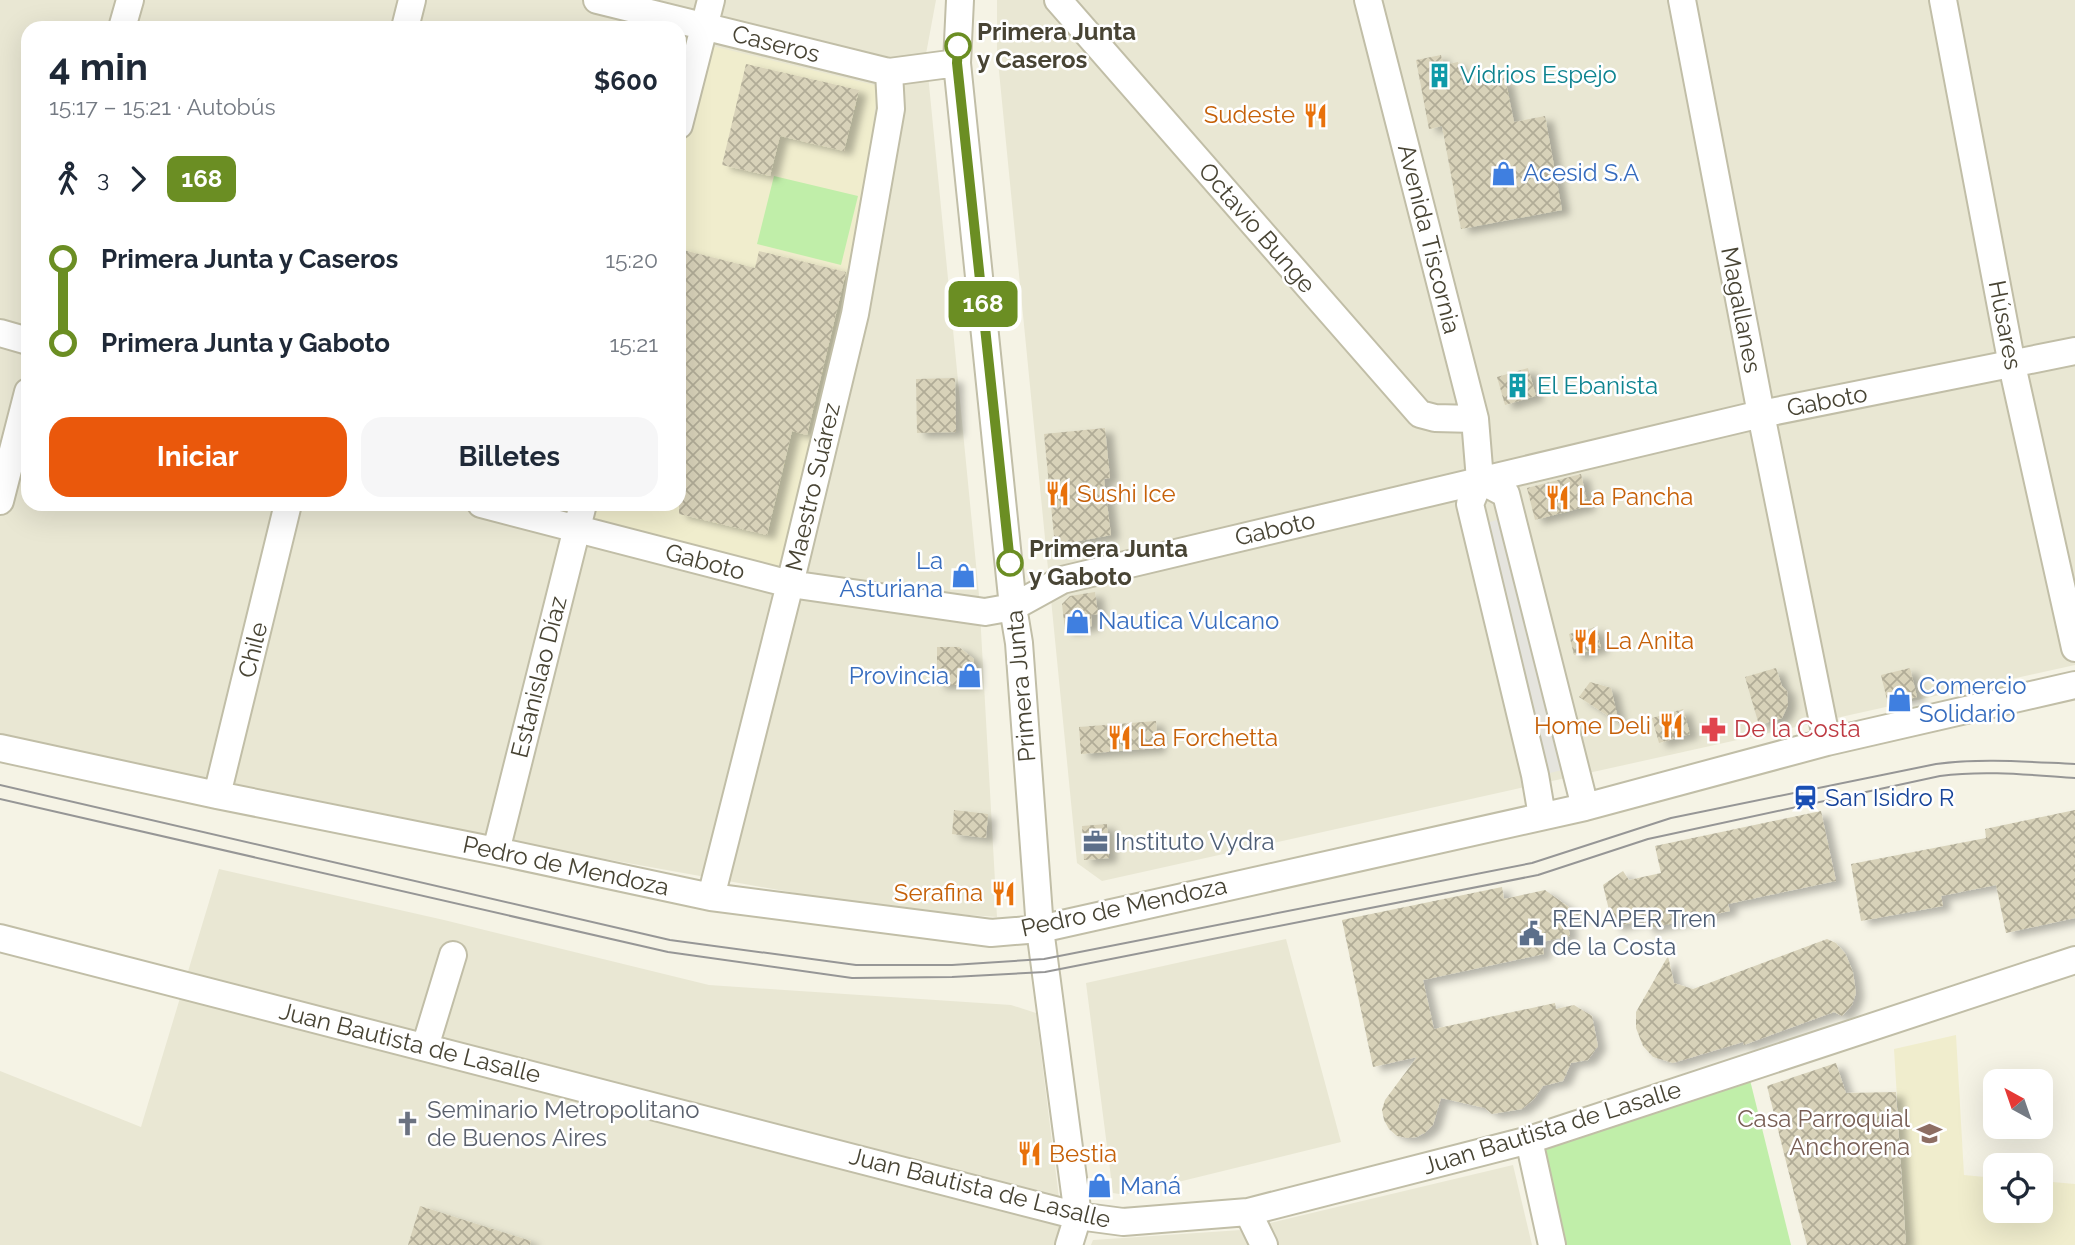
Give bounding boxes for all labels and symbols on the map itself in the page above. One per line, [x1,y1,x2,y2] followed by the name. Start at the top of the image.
[977,17,1136,74] place label: Primera Junta y Caseros
[729,19,823,68] street label: Caseros
[945,33,971,59] marker: Primera Junta y Caseros
[1460,60,1617,89] place label: Vidrios Espejo
[1426,61,1454,89] building icon: Vidrios Espejo
[1204,100,1295,129] place label: Sudeste
[1301,101,1329,129] restaurant icon: Sudeste
[1392,141,1467,337] street label: Avenida Tiscornia
[1193,156,1322,299] street label: Octavio Bunge
[1523,158,1639,187] place label: Acesid S.A
[1489,159,1517,187] shop icon: Acesid S.A
[1715,244,1768,375] street label: Magallanes
[1983,278,2028,372] street label: Húsares
[943,281,1023,327] line badge: 168
[1537,371,1658,400] place label: El Ebanista
[1503,372,1531,400] building icon: El Ebanista
[1784,379,1870,422] street label: Gaboto
[779,400,846,574] street label: Maestro Suárez
[1077,479,1176,508] place label: Sushi Ice
[1043,480,1071,508] restaurant icon: Sushi Ice
[1578,482,1693,511] place label: La Pancha
[1544,483,1572,511] restaurant icon: La Pancha
[1232,505,1318,552] street label: Gaboto
[1029,534,1188,591] place label: Primera Junta y Gaboto
[662,537,748,586] street label: Gaboto
[839,546,943,603] place label: La Asturiana
[997,550,1023,576] marker: Primera Junta y Gaboto
[949,561,977,589] shop icon: La Asturiana
[504,593,573,761] street label: Estanislao Díaz
[1098,606,1279,635] place label: Nautica Vulcano
[1064,607,1092,635] shop icon: Nautica Vulcano
[999,609,1042,763] street label: Primera Junta
[232,619,273,681] street label: Chile
[1605,626,1694,655] place label: La Anita
[1571,627,1599,655] restaurant icon: La Anita
[849,661,949,690] place label: Provincia
[955,662,983,690] shop icon: Provincia
[1919,671,2027,728] place label: Comercio Solidario
[1885,686,1913,714] shop icon: Comercio Solidario
[1534,711,1651,740] place label: Home Deli
[1657,712,1685,740] restaurant icon: Home Deli
[1734,714,1861,743] place label: De la Costa
[1700,715,1728,743] pharmacy icon: De la Costa
[1139,723,1278,752] place label: La Forchetta
[1105,724,1133,752] restaurant icon: La Forchetta
[1825,783,1954,812] place label: San Isidro R
[1791,784,1819,812] station icon: San Isidro R
[1115,827,1275,856] place label: Instituto Vydra
[1081,828,1109,856] office icon: Instituto Vydra
[460,829,672,902] street label: Pedro de Mendoza
[1018,870,1230,943] street label: Pedro de Mendoza
[894,878,983,907] place label: Serafina
[989,879,1017,907] restaurant icon: Serafina
[1552,904,1716,961] place label: RENAPER Tren de la Costa
[1518,919,1546,947] public building icon: RENAPER Tren de la Costa
[276,996,544,1089] street label: Juan Bautista de Lasalle
[1983,1069,2053,1139] north arrow
[1419,1074,1684,1181] street label: Juan Bautista de Lasalle
[427,1095,700,1152] place label: Seminario Metropolitano de Buenos Aires
[1737,1104,1910,1161] place label: Casa Parroquial Anchorena
[393,1110,421,1138] church icon: Seminario Metropolitano de Buenos Aires
[1916,1119,1944,1147] school or university icon: Casa Parroquial Anchorena
[1049,1139,1117,1168] place label: Bestia
[1015,1140,1043,1168] restaurant icon: Bestia
[846,1141,1114,1234] street label: Juan Bautista de Lasalle
[1120,1171,1181,1200] place label: Maná
[1086,1172,1114,1200] shop icon: Maná

